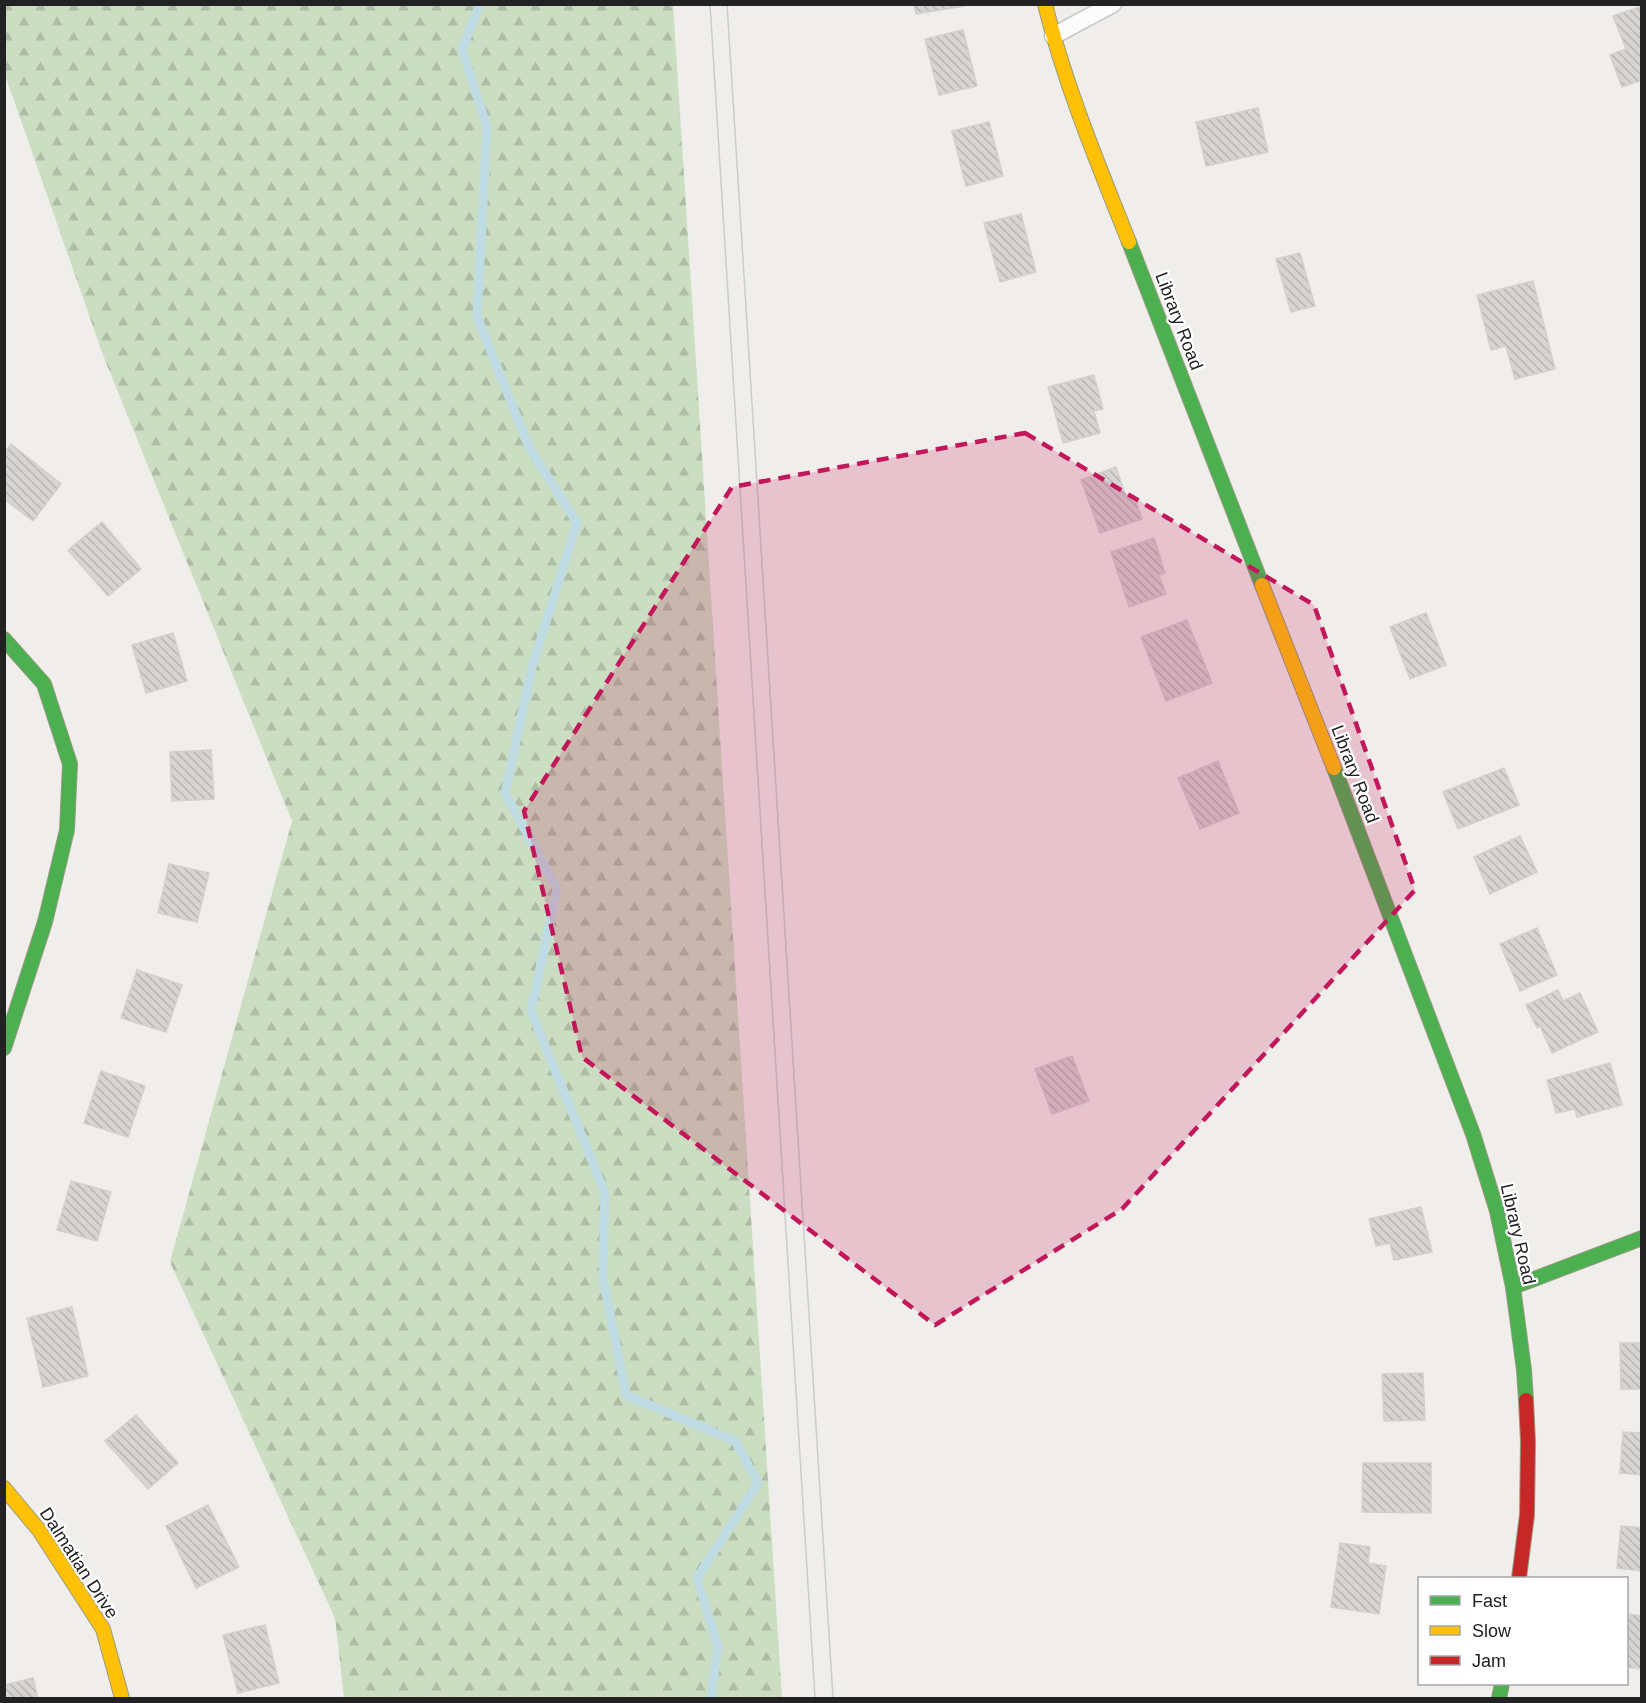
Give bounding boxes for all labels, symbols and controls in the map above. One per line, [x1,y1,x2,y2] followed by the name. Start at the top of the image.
[1151,269,1207,373] street label: Library Road
[1327,722,1383,826] street label: Library Road
[1497,1182,1539,1286] street label: Library Road
[36,1504,122,1622] street label: Dalmatian Drive
[1418,1577,1628,1685] legend
[1472,1591,1507,1611] text: Fast
[1472,1621,1512,1641] text: Slow
[1472,1651,1506,1671] text: Jam

